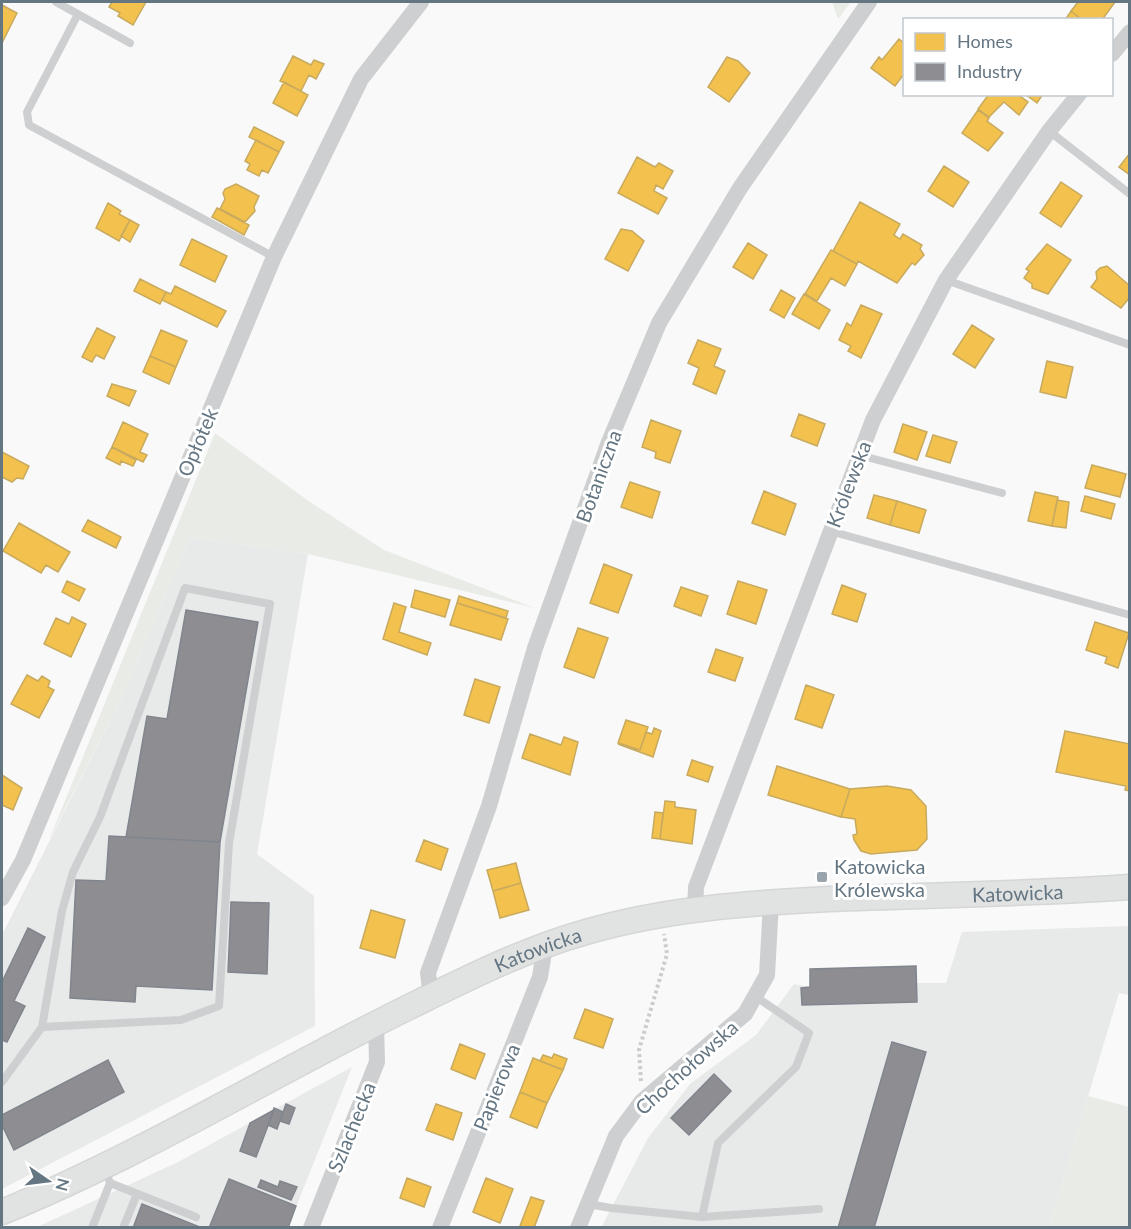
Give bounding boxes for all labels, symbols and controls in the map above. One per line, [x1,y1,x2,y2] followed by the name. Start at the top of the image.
[903,18,1113,96] legend
[957,30,1013,52] text: Homes
[957,60,1023,82] text: Industry
[172,403,222,480] street label: Opłotek
[570,426,626,526] street label: Botaniczna
[820,437,876,531] street label: Królewska
[834,854,925,901] place label: Katowicka Królewska
[815,870,829,884] marker: Katowicka Królewska
[972,879,1064,906] street label: Katowicka
[490,922,584,977] street label: Katowicka
[630,1015,742,1119] street label: Chochołowska
[468,1040,524,1134] street label: Papierowa
[322,1078,380,1176] street label: Szlachecka
[18,1151,78,1211] north arrow
[52,1176,74,1193] text: N

